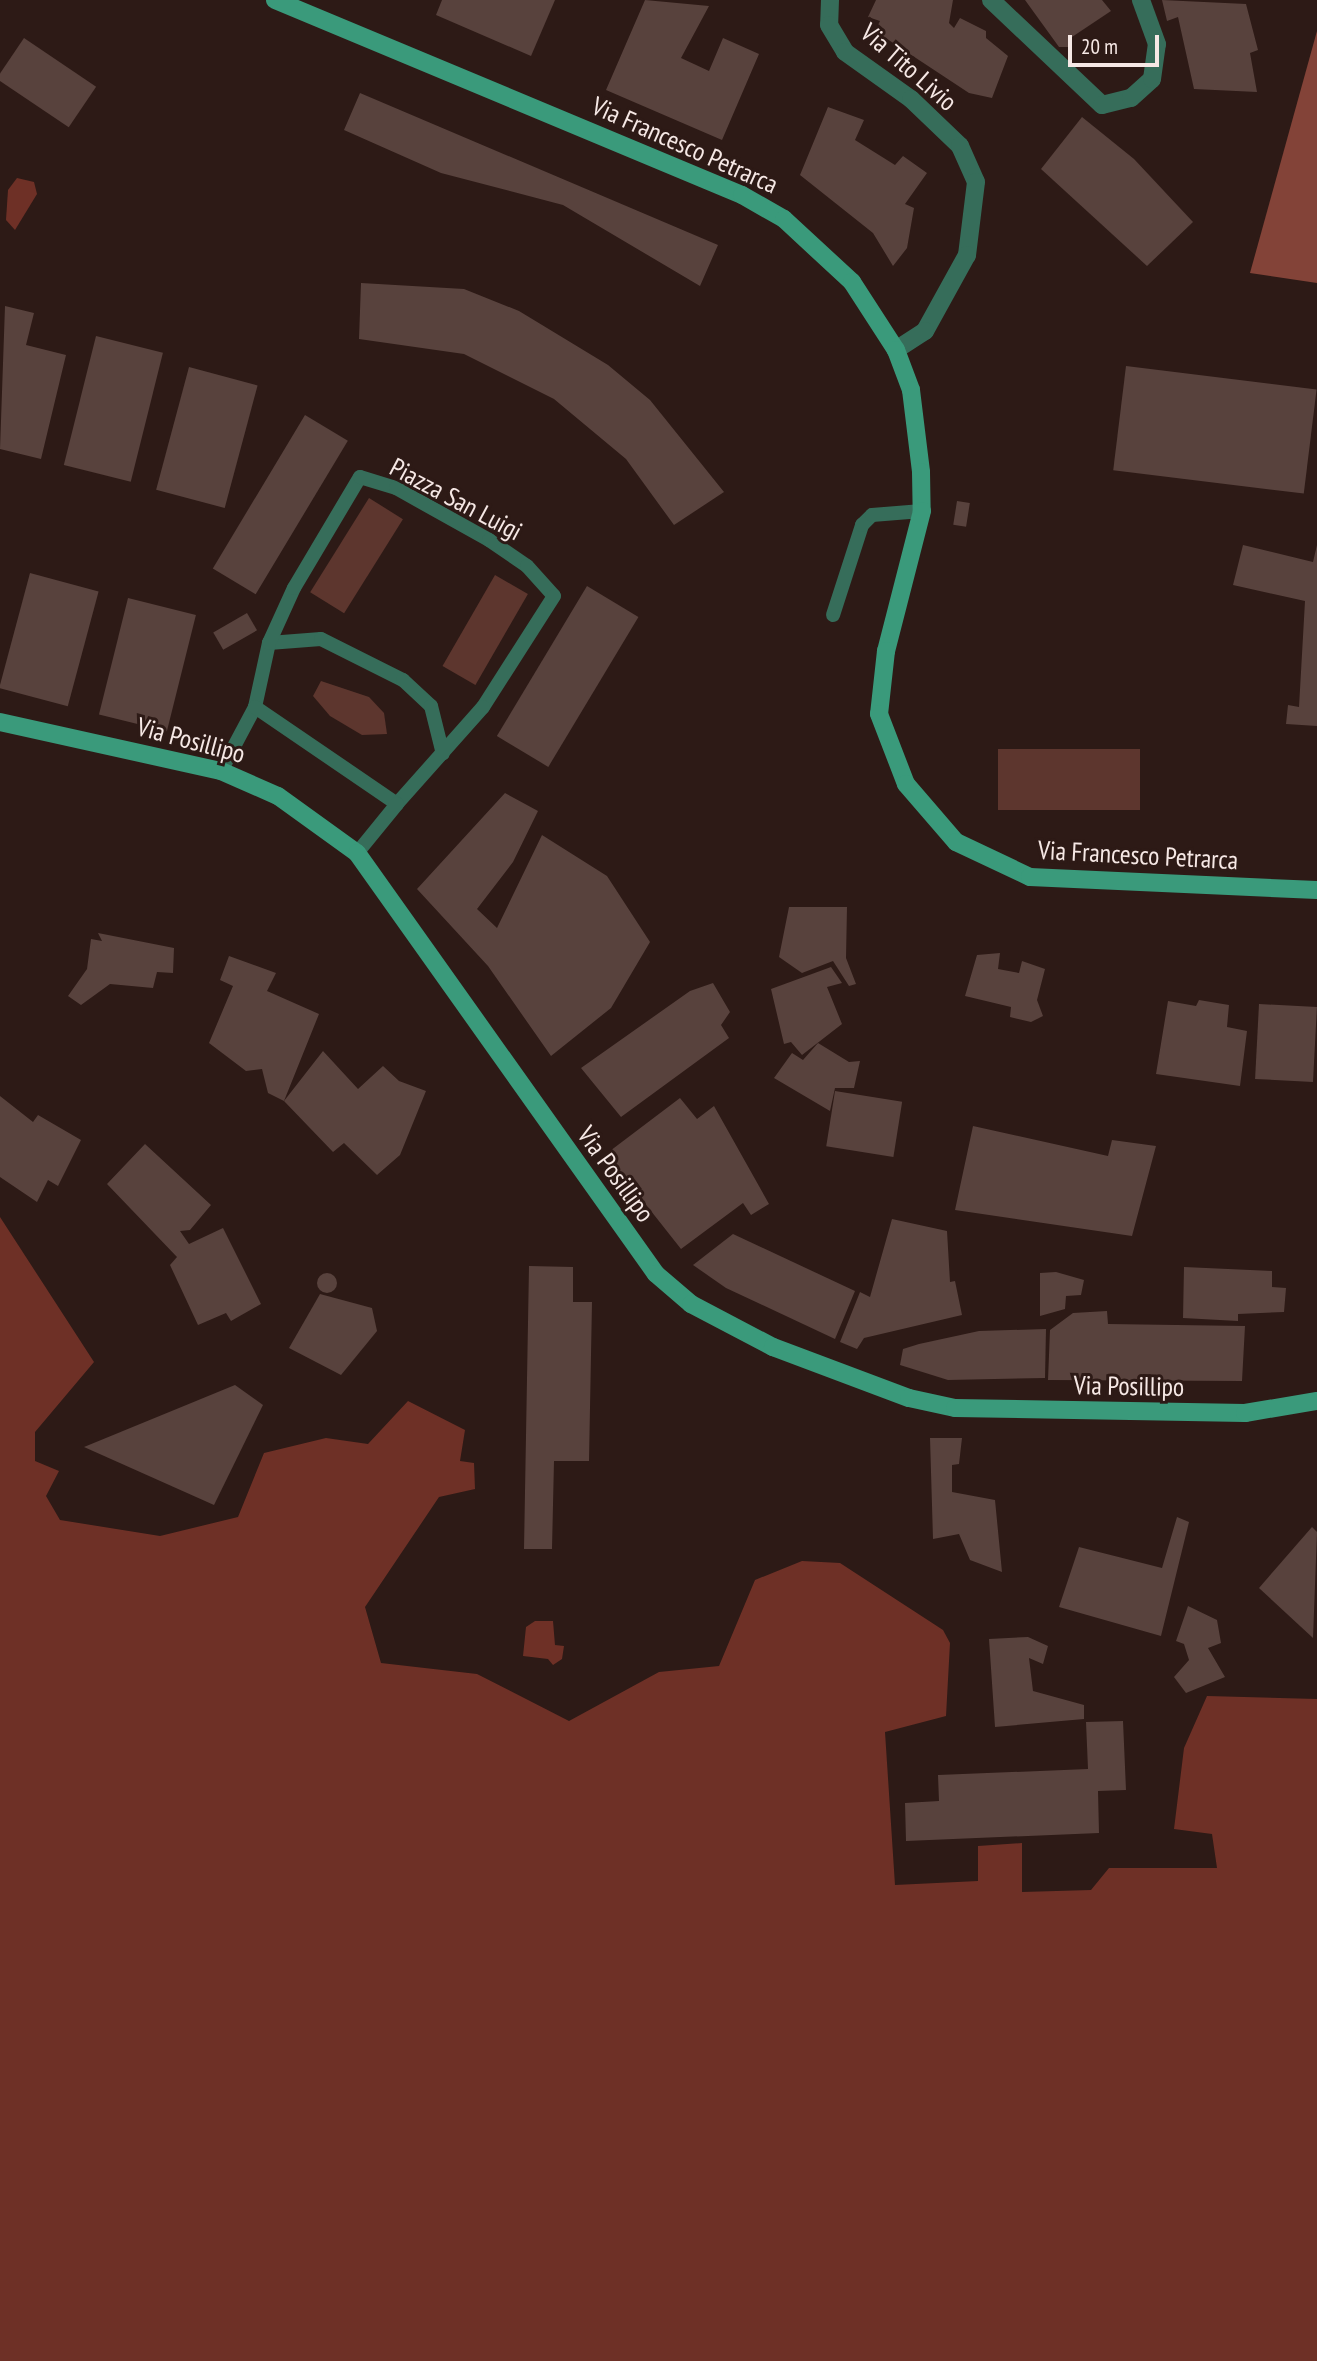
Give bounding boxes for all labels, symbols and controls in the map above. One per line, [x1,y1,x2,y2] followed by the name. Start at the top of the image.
[854,17,964,117] street label: Via Tito Livio
[1072,21,1163,65] scale bar
[1081,33,1118,60] text: 20 m
[587,90,783,200] street label: Via Francesco Petrarca
[385,451,527,547] street label: Piazza San Luigi
[134,711,248,769] street label: Via Posillipo
[1037,834,1239,876] street label: Via Francesco Petrarca
[571,1120,661,1228] street label: Via Posillipo
[1073,1369,1185,1403] street label: Via Posillipo

